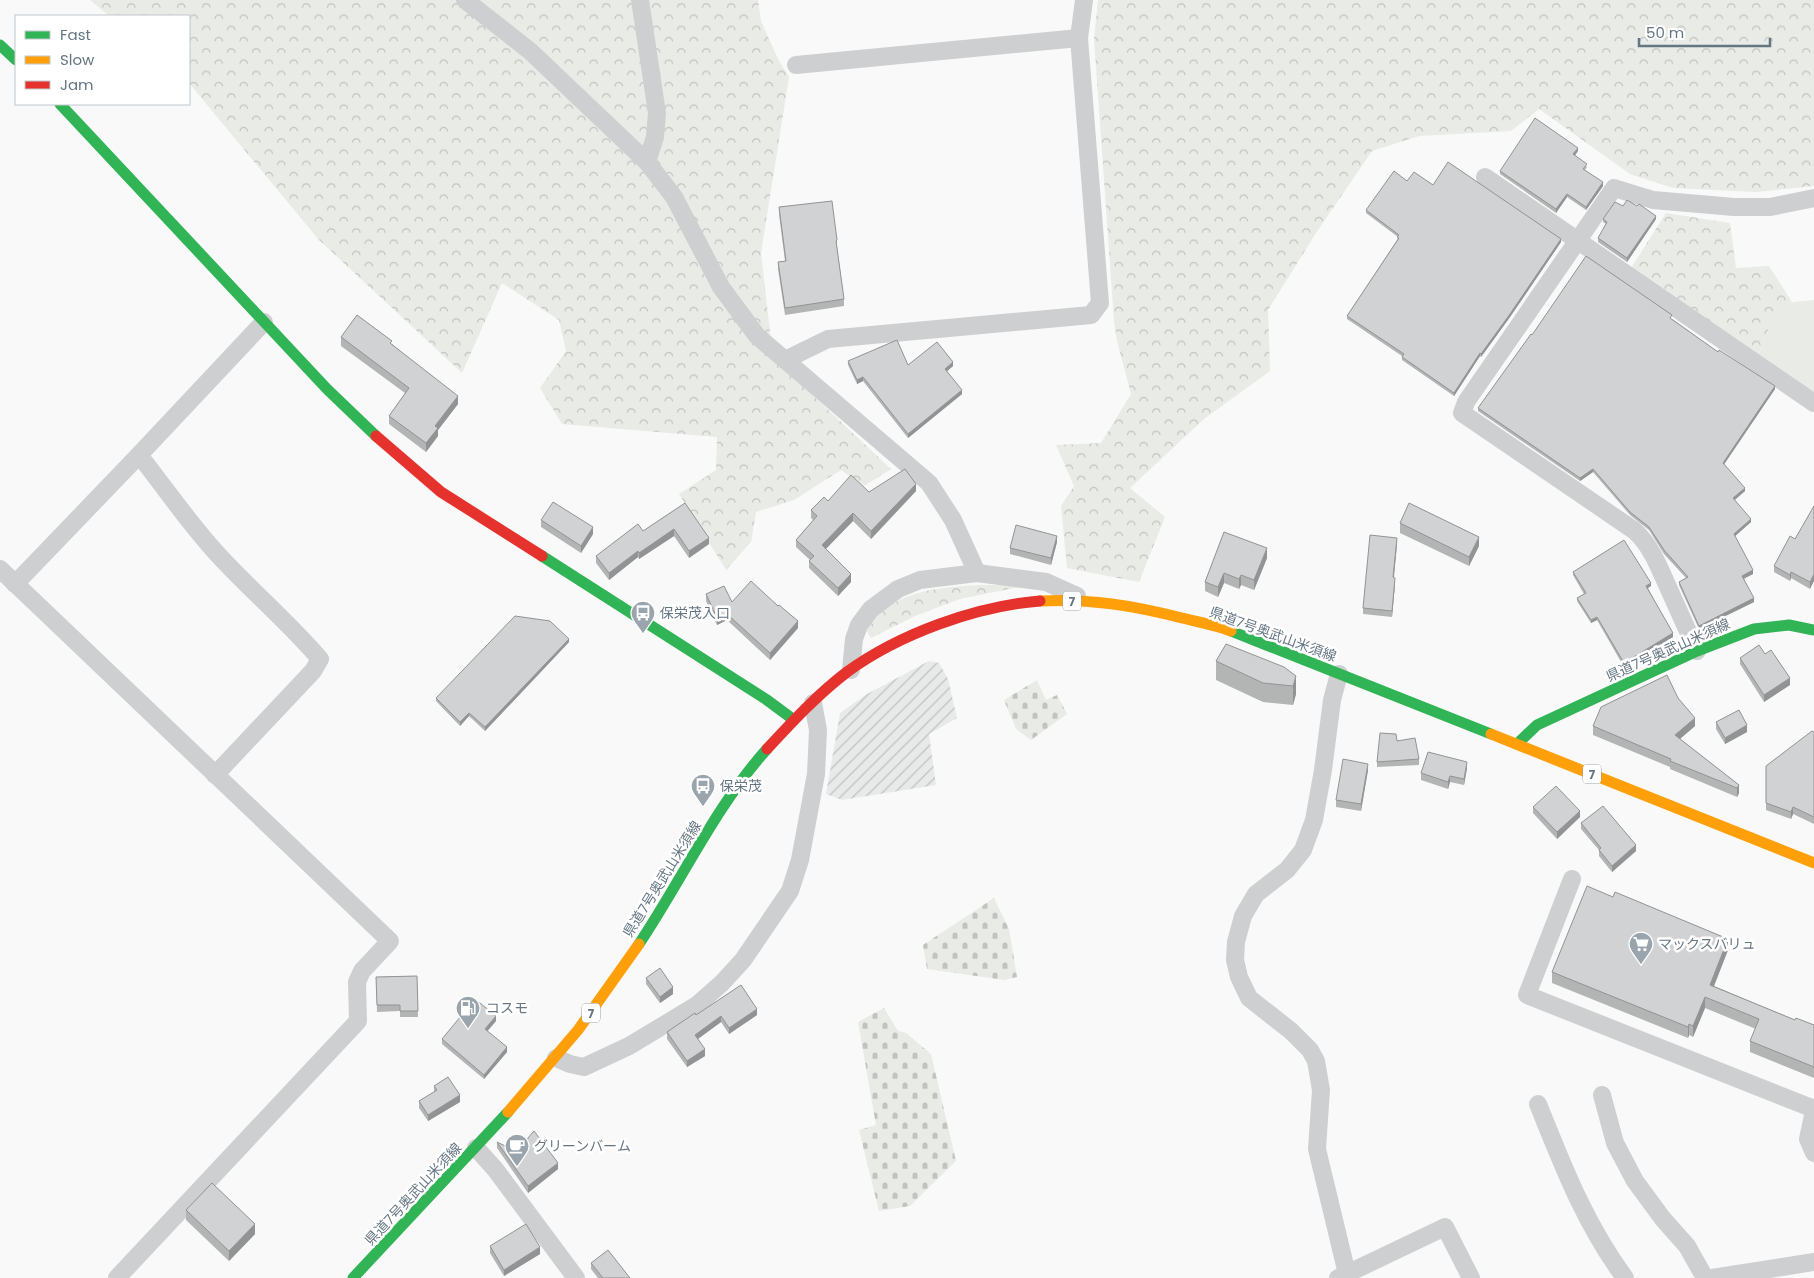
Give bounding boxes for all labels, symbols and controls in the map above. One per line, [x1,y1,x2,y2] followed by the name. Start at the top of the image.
[15,15,190,105] legend
[1639,15,1770,47] scale bar
[1646,22,1684,43] text: 50 m
[60,24,91,45] text: Fast
[60,49,95,70] text: Slow
[60,74,94,95] text: Jam
[1063,592,1081,610] road number: 7
[630,600,656,634] bus stop icon: 保栄茂入口
[1207,602,1339,666] street label: 県道7号奥武山米須線
[660,603,730,623] place label: 保栄茂入口
[1603,614,1733,686] street label: 県道7号奥武山米須線
[1583,764,1601,784] road number: 7
[690,773,716,807] bus stop icon: 保栄茂
[720,776,762,796] place label: 保栄茂
[618,817,706,941] street label: 県道7号奥武山米須線
[1628,931,1654,965] supermarket icon: マックスバリュ
[1658,934,1756,954] place label: マックスバリュ
[455,995,481,1029] fuel station icon: コスモ
[486,998,528,1018] place label: コスモ
[582,1004,600,1022] road number: 7
[504,1133,530,1167] cafe icon: グリーンバーム
[534,1136,631,1156] place label: グリーンバーム
[360,1138,466,1250] street label: 県道7号奥武山米須線

